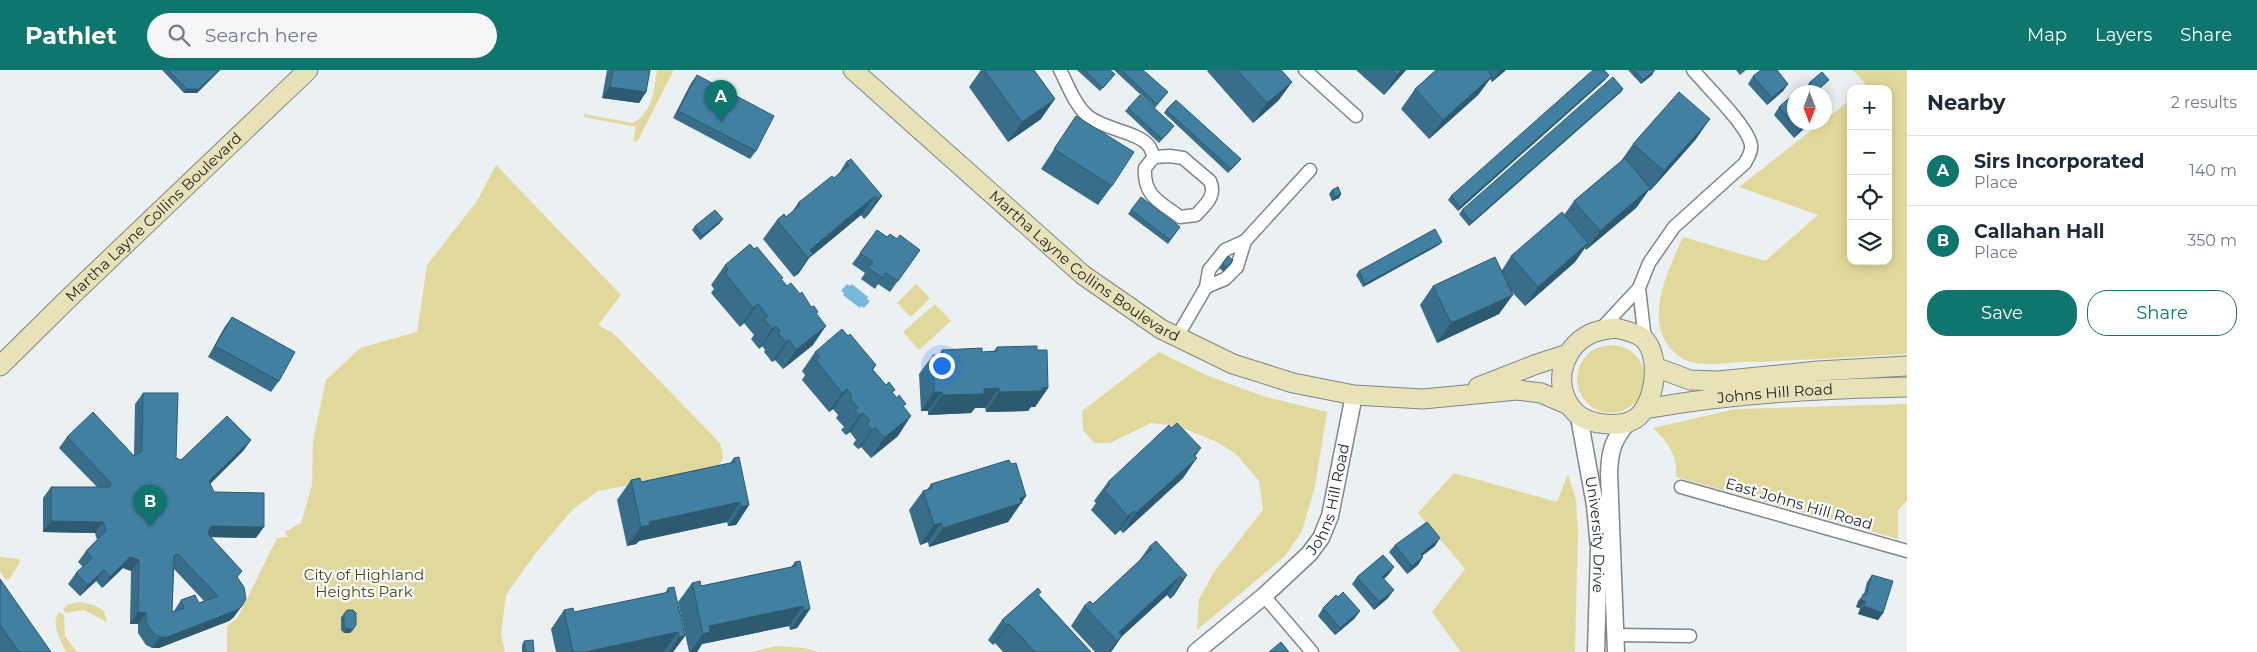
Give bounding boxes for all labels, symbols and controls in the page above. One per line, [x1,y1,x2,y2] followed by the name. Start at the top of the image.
[147,13,497,58] search box
[25,21,117,50] text: Pathlet
[165,21,193,49] icon: search
[205,24,318,47] text: Search here
[2027,24,2067,46] text: Map
[2095,24,2152,46] text: Layers
[2180,24,2232,46] text: Share
[705,80,737,121] pin: A
[1787,85,1832,130] north arrow
[1847,85,1892,265] map controls
[1847,85,1892,130] button: +
[1927,90,2006,115] text: Nearby
[2171,93,2237,112] text: 2 results
[61,128,246,305] street label: Martha Layne Collins Boulevard
[1847,130,1892,175] button: −
[1974,150,2144,173] text: Sirs Incorporated
[1937,161,1949,180] text: A
[2189,161,2237,180] text: 140 m
[1974,173,2018,192] text: Place
[1847,175,1892,220] button: locate
[986,186,1183,346] street label: Martha Layne Collins Boulevard
[1847,220,1892,265] button: layers
[1974,220,2104,243] text: Callahan Hall
[1937,231,1949,250] text: B
[2187,231,2237,250] text: 350 m
[1974,243,2018,262] text: Place
[1927,290,2077,336] button: Save
[2087,290,2237,336] button: Share
[929,353,955,379] your location
[1715,379,1833,407] street label: Johns Hill Road
[1301,442,1353,559] street label: Johns Hill Road
[1723,473,1875,534] street label: East Johns Hill Road
[1581,475,1609,593] street label: University Drive
[134,485,166,526] pin: B
[304,565,424,601] park label: City of Highland Heights Park

